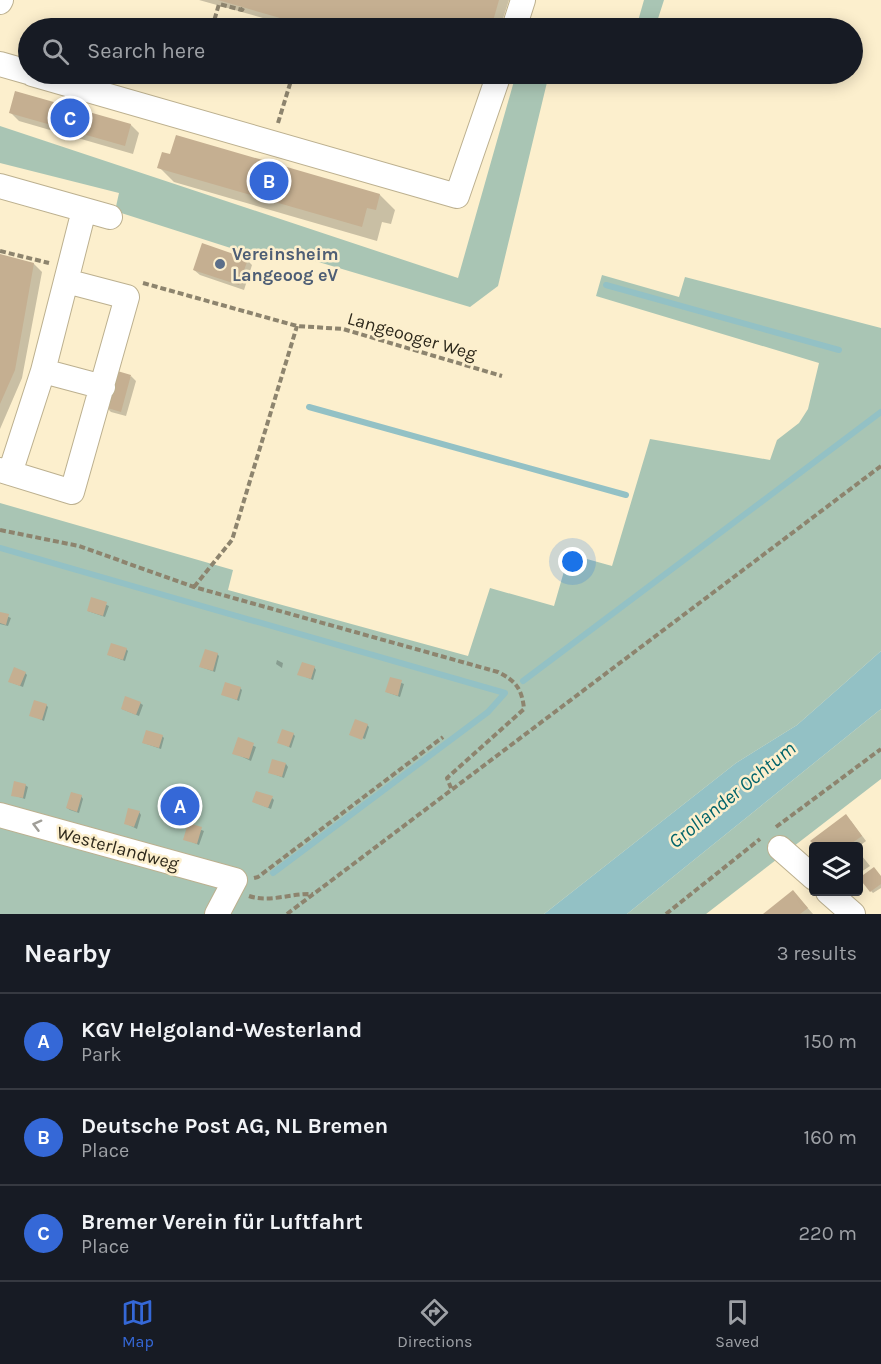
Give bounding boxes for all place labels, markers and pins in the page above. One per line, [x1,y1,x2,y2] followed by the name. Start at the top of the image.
[50,96,90,140] pin: C
[250,158,288,204] pin: B
[232,243,339,286] place label: Vereinsheim Langeoog eV
[213,257,227,271] marker: Vereinsheim Langeoog eV
[160,784,200,828] pin: A

